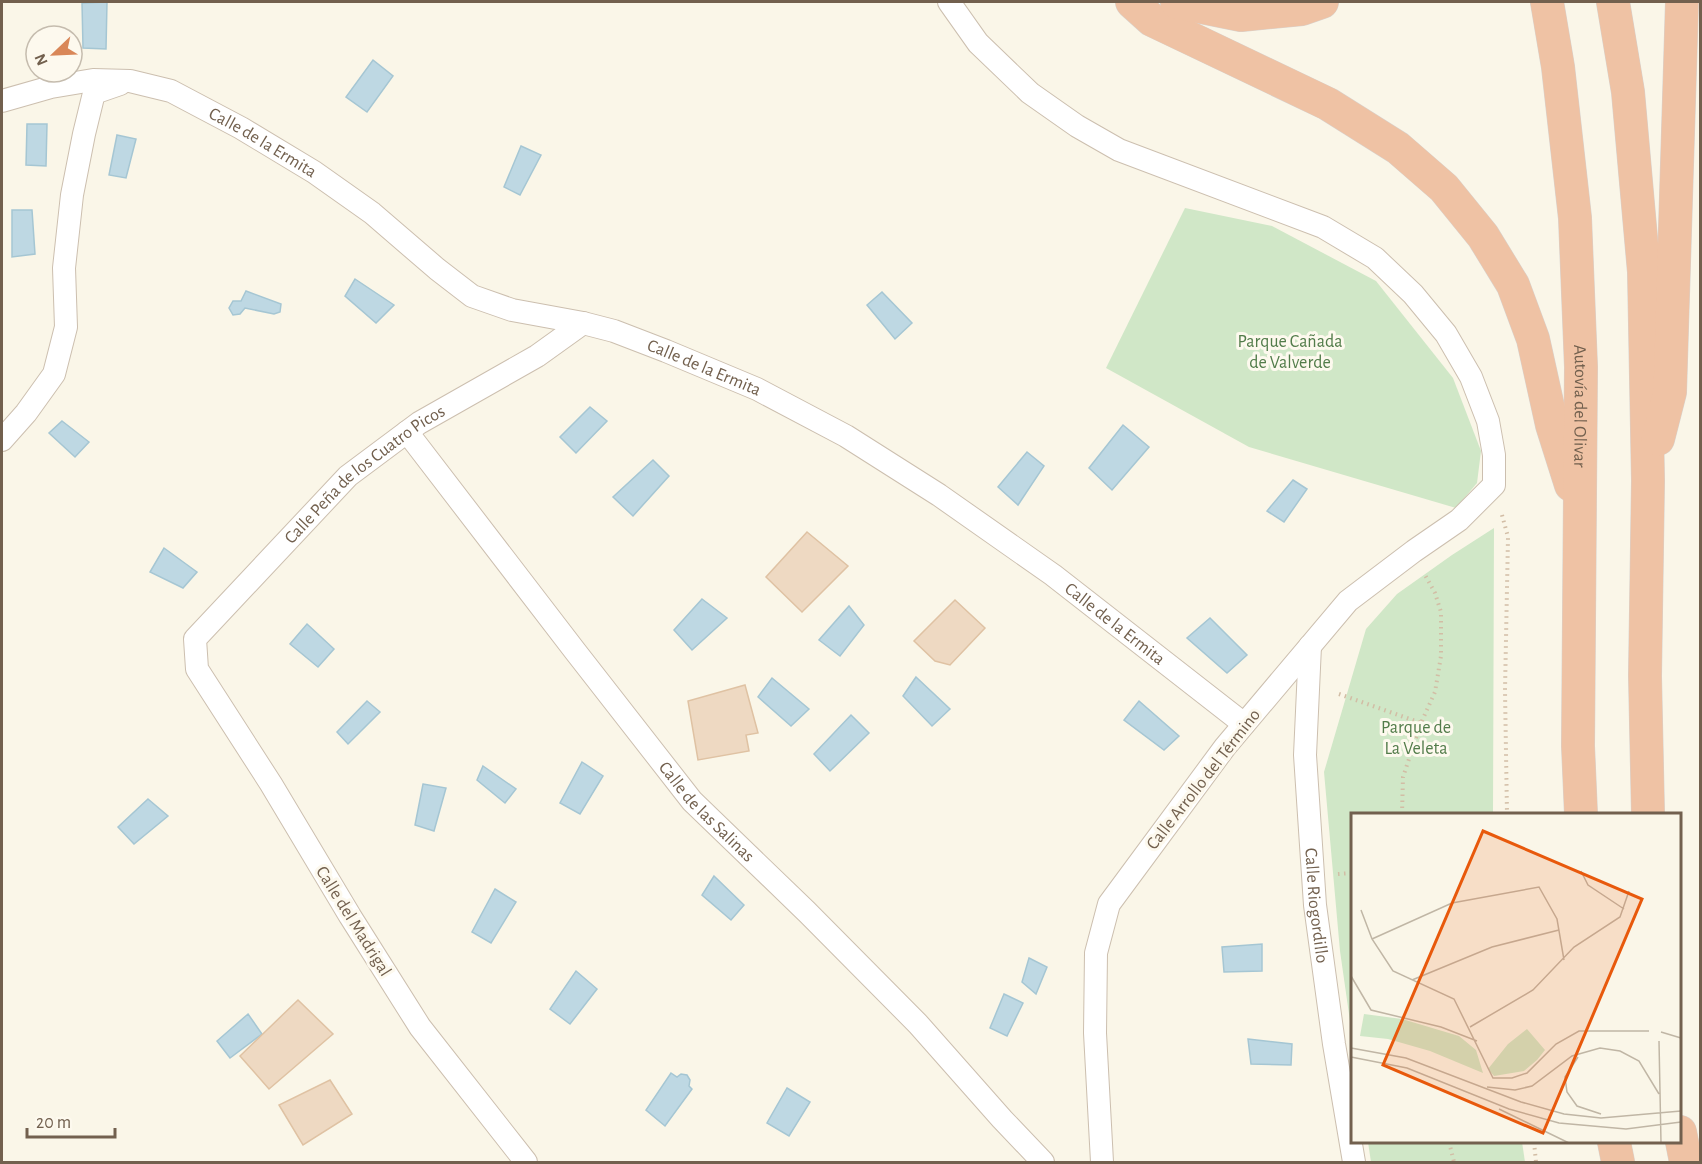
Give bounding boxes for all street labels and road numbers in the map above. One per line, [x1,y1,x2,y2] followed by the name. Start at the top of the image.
[206,105,319,181] street label: Calle de la Ermita
[644,337,763,400] street label: Calle de la Ermita
[1570,344,1589,468] street label: Autovía del Olivar
[281,402,448,548] street label: Calle Peña de los Cuatro Picos
[1061,580,1168,669] street label: Calle de la Ermita
[1143,706,1264,853] street label: Calle Arrollo del Término
[655,759,757,866] street label: Calle de las Salinas
[1301,847,1331,964] street label: Calle Riogordillo
[312,863,394,980] street label: Calle del Madrigal

